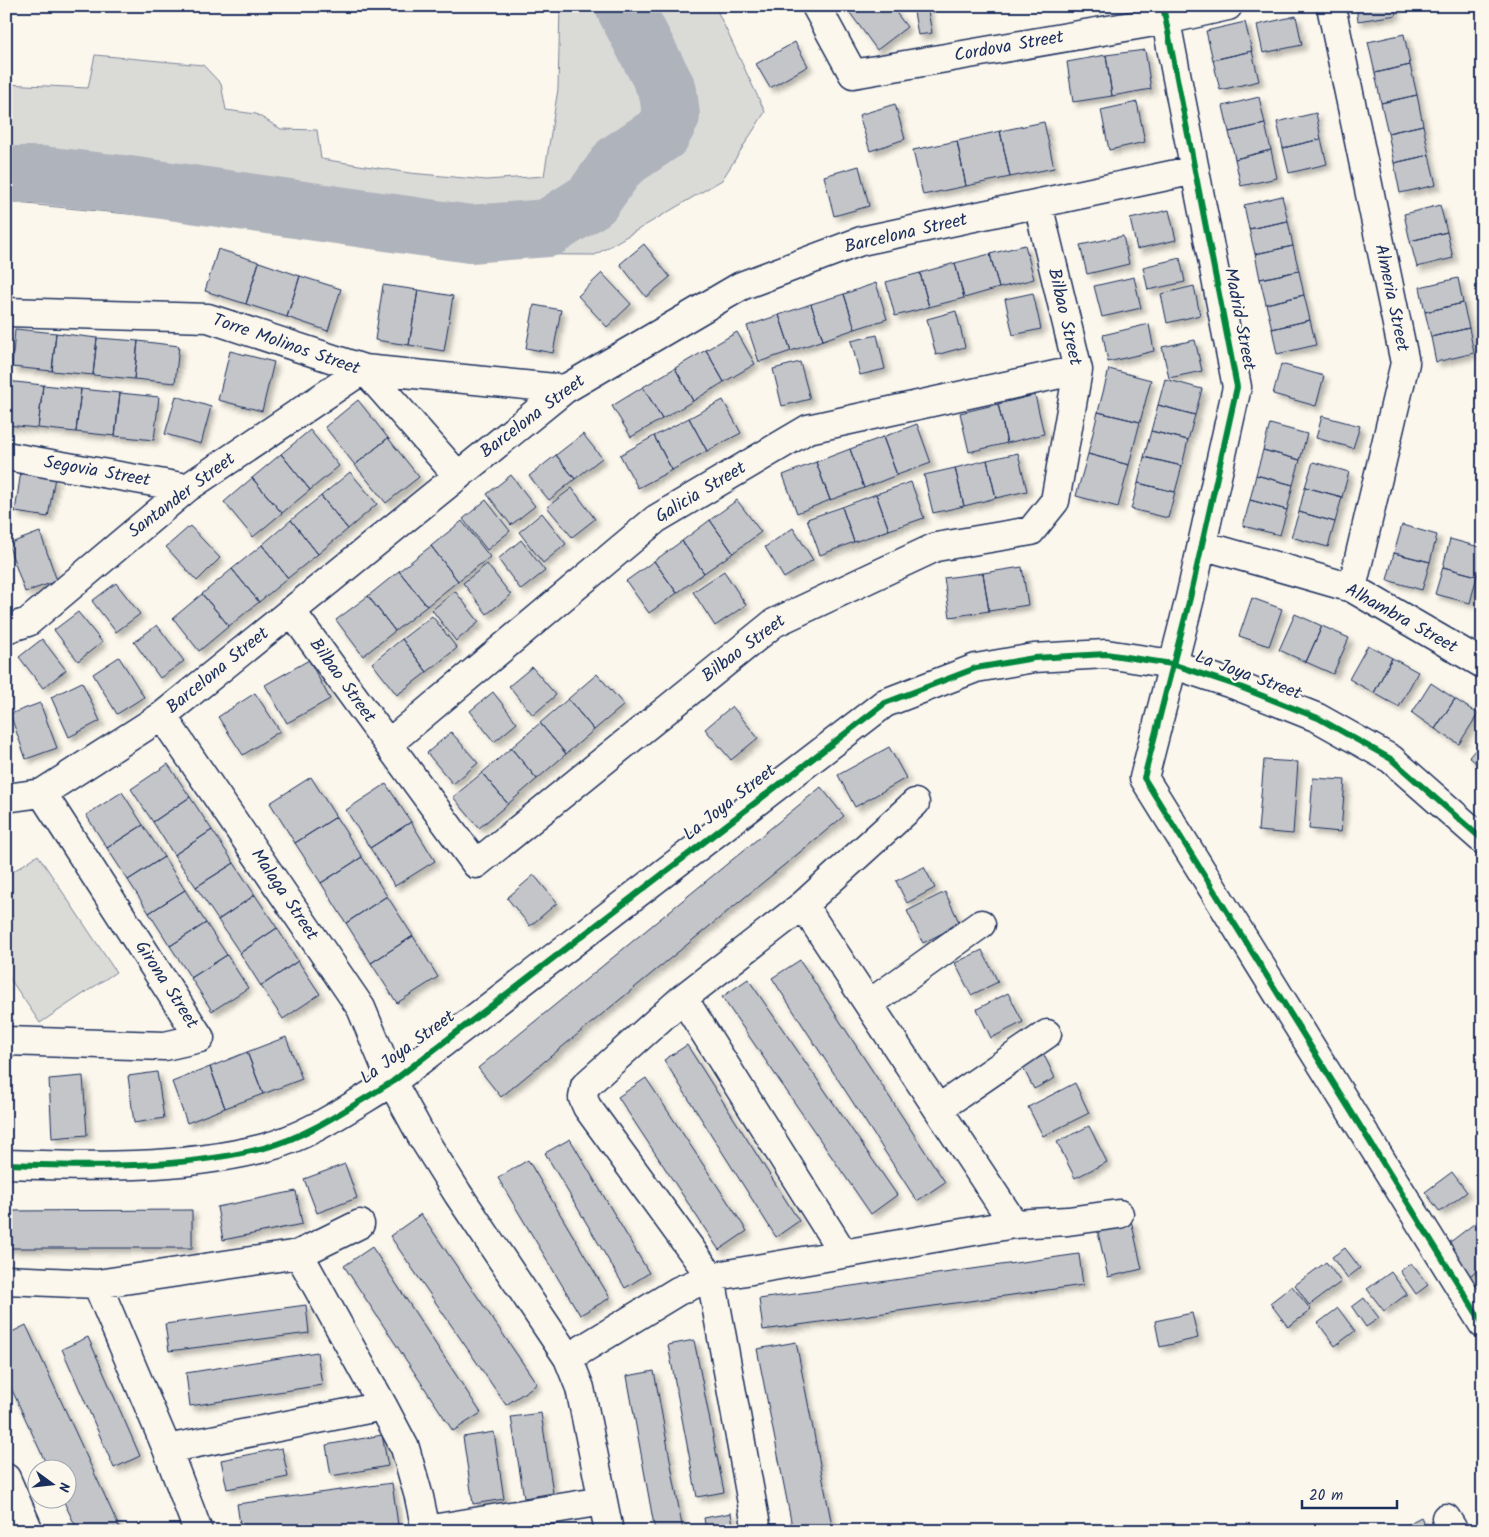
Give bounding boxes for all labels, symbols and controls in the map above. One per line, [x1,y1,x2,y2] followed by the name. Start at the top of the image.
[952,23,1067,71] street label: Cordova Street
[842,206,971,262] street label: Barcelona Street
[1365,242,1417,355] street label: Almeria Street
[1039,265,1090,370] street label: Bilbao Street
[1215,265,1263,374] street label: Madrid Street
[208,306,365,384] street label: Torre Molinos Street
[474,367,593,466] street label: Barcelona Street
[122,445,243,546] street label: Santander Street
[42,448,153,496] street label: Segovia Street
[650,454,753,532] street label: Galicia Street
[1340,576,1463,662] street label: Alhambra Street
[696,607,793,690] street label: Bilbao Street
[160,620,277,722] street label: Barcelona Street
[301,632,383,730] street label: Bilbao Street
[1190,643,1306,709] street label: La Joya Street
[677,757,784,849] street label: La Joya Street
[243,843,326,948] street label: Malaga Street
[127,935,206,1036] street label: Girona Street
[354,1003,463,1093] street label: La Joya Street
[28,1460,78,1510] north arrow
[1302,1477,1396,1509] scale bar
[52,1480,75,1494] text: N
[1309,1484,1343,1508] text: 20 m

